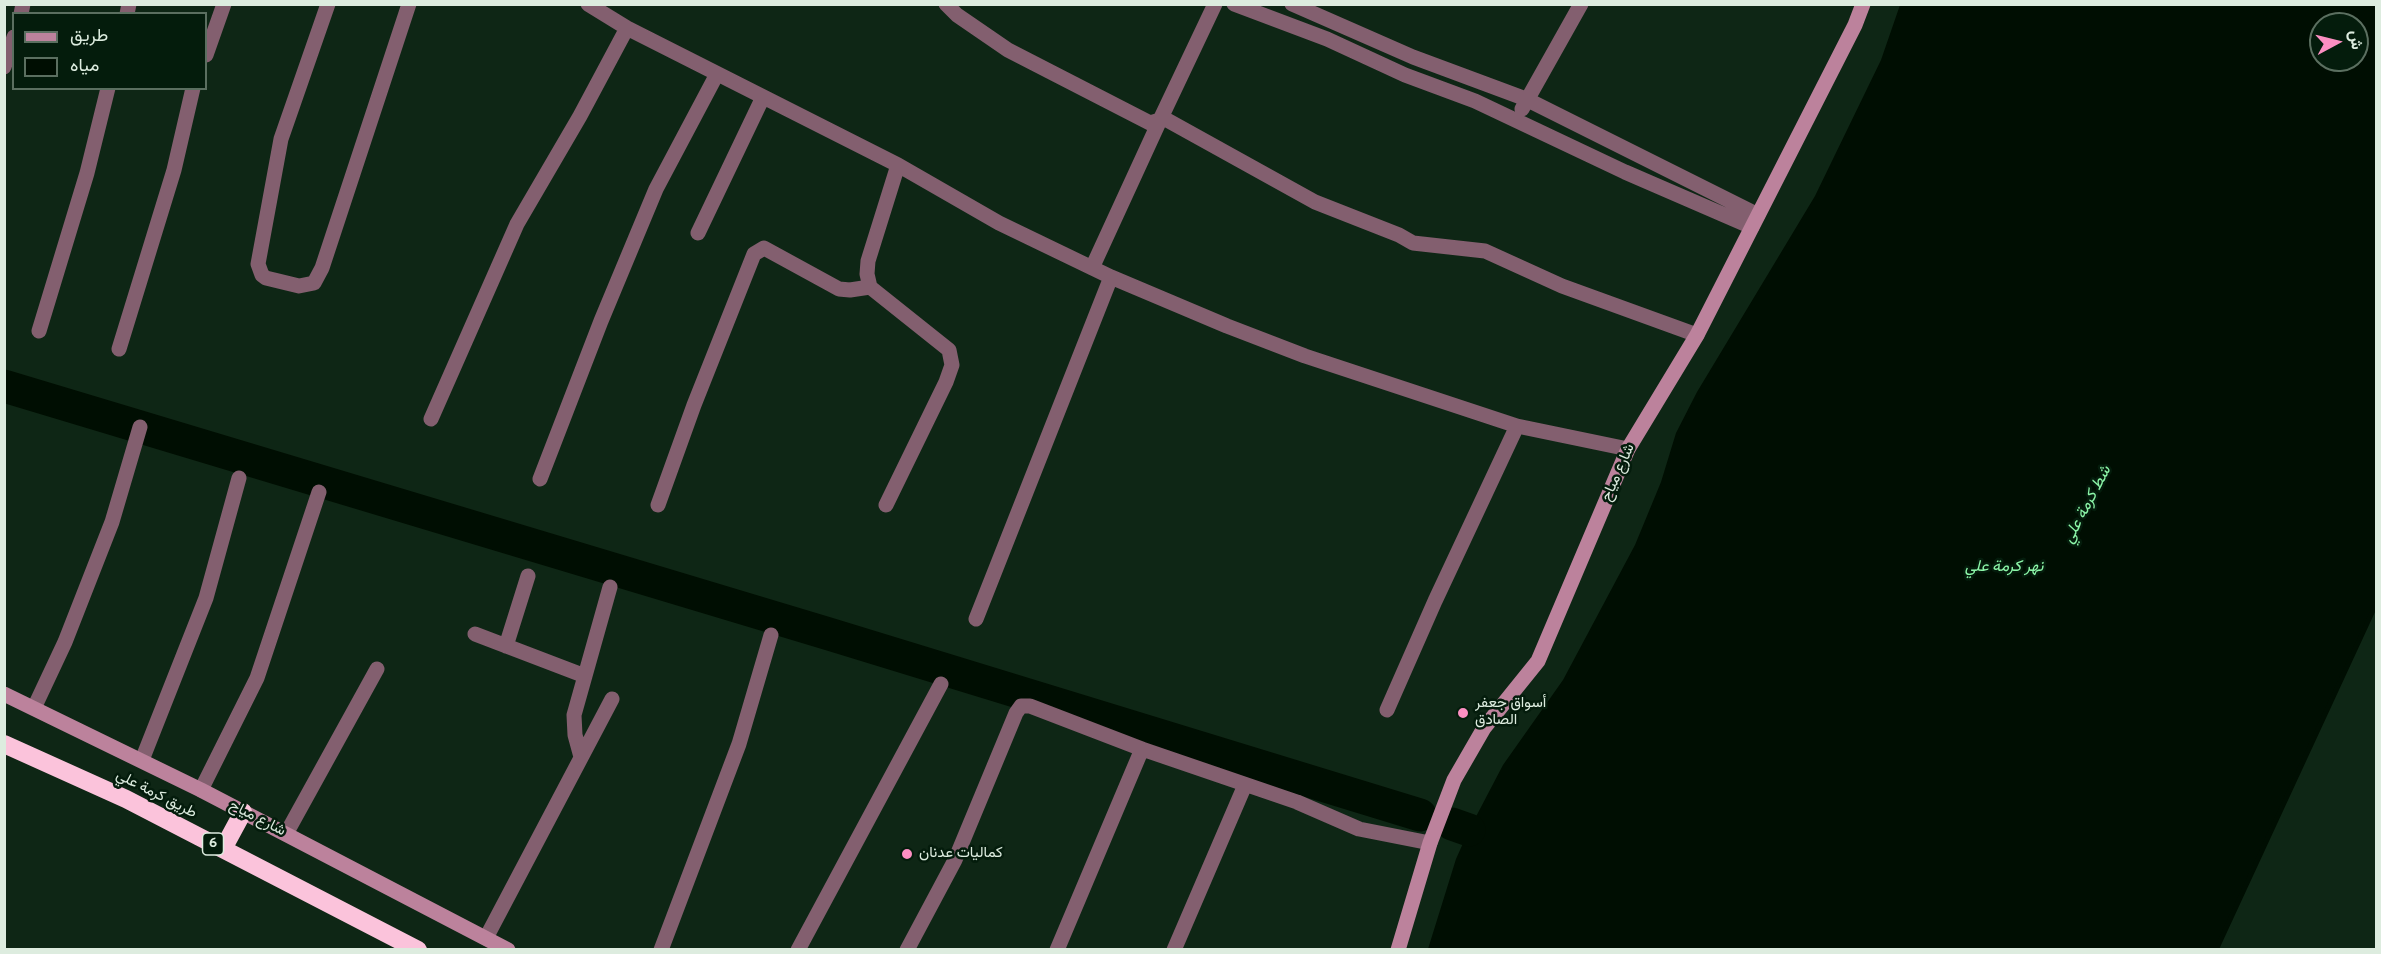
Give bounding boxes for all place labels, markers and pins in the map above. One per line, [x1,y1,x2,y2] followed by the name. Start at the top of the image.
[1475,695,1546,730] place label: أسواق جعفر الصادق
[1456,706,1470,720] marker: أسواق جعفر الصادق
[919,845,1003,863] place label: كماليات عدنان
[900,847,914,861] marker: كماليات عدنان

